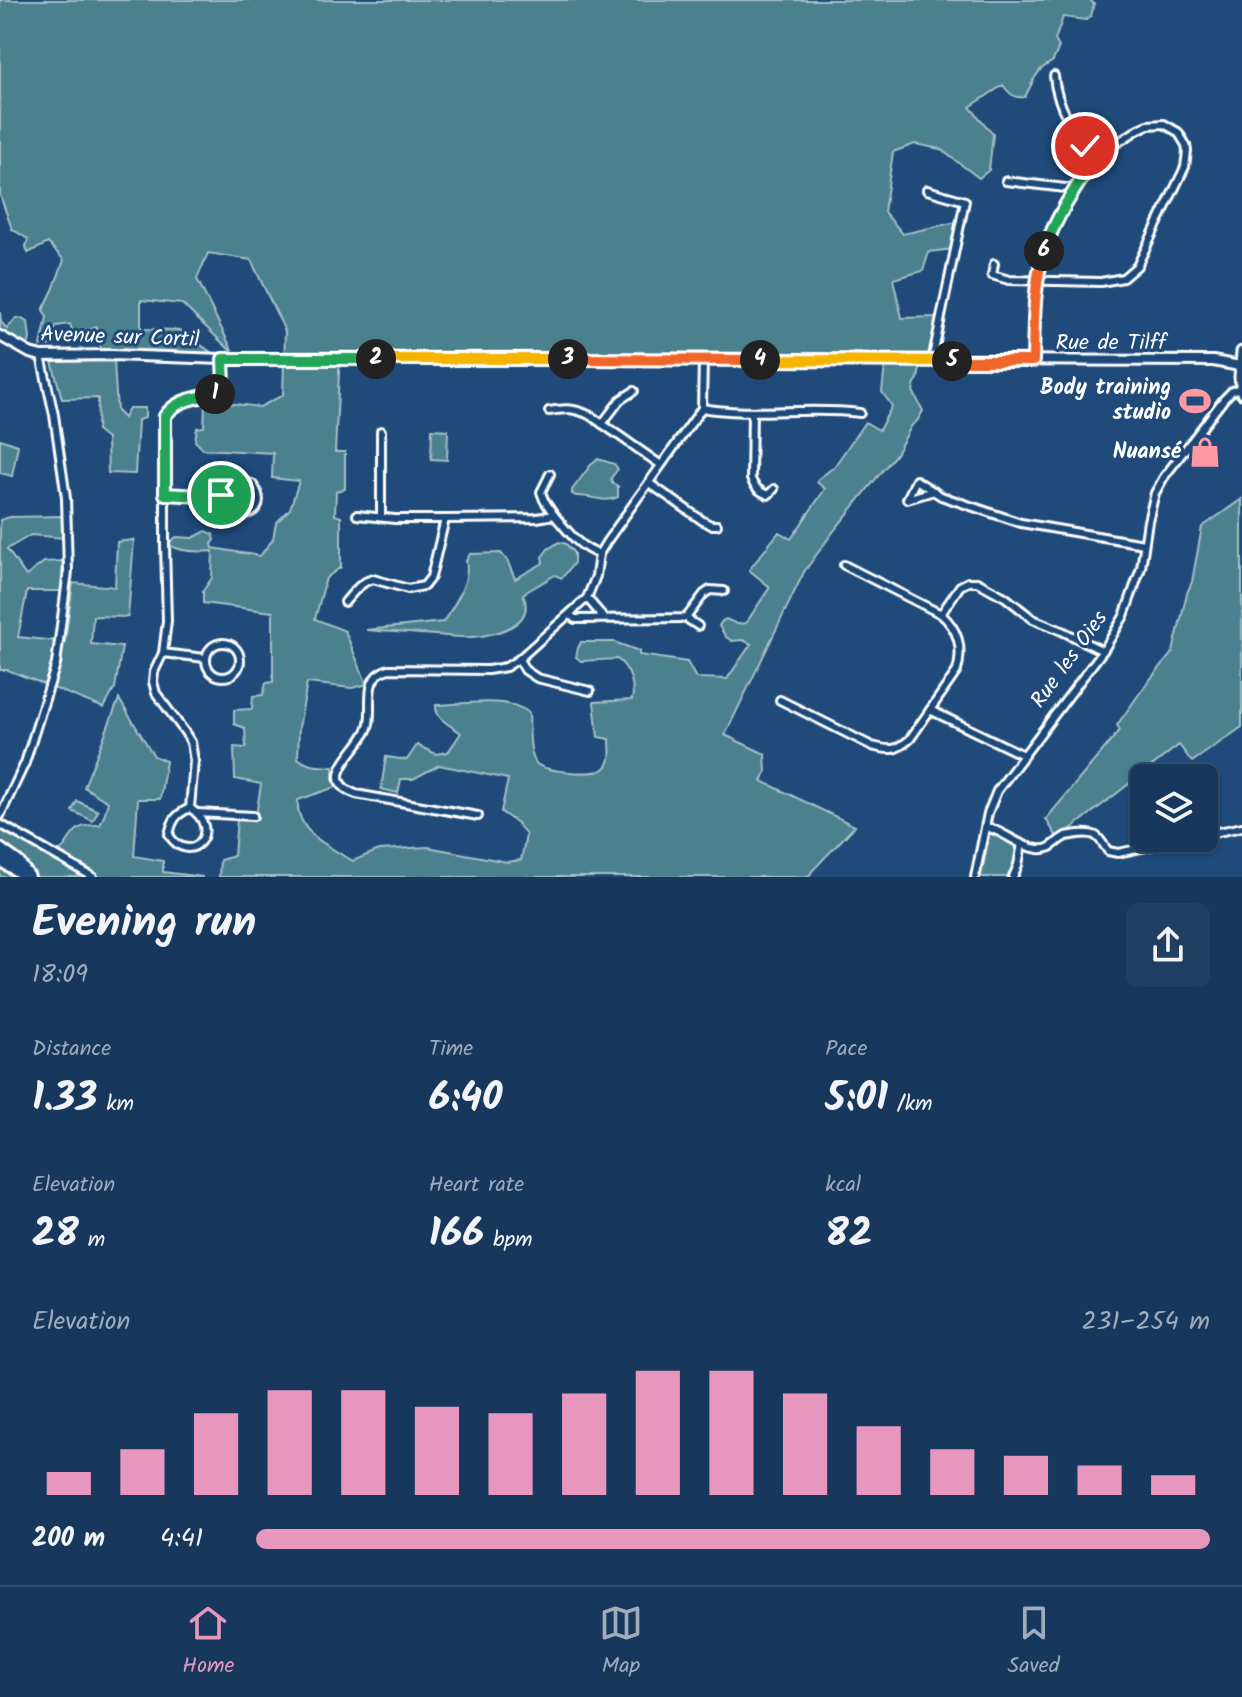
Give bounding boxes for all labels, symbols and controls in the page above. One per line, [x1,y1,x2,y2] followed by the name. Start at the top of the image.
[1051,112,1119,180] pin
[1063,124,1107,168] icon: check
[1024,231,1064,271] pin: 6
[1038,233,1050,268] text: 6
[40,318,201,358] street label: Avenue sur Cortil
[1056,326,1169,361] street label: Rue de Tilff
[356,339,396,379] pin: 2
[548,339,588,379] pin: 3
[740,340,780,380] pin: 4
[370,341,382,376] text: 2
[562,341,574,376] text: 3
[932,341,972,381] pin: 5
[754,342,766,377] text: 4
[946,343,958,378] text: 5
[1040,371,1171,431] place label: Body training studio
[195,374,235,414] pin: 1
[212,376,218,411] text: 1
[1178,384,1212,418] sports icon: Body training studio
[1113,435,1182,470] place label: Nuansé
[1188,435,1222,469] shop icon: Nuansé
[187,461,255,529] pin
[199,473,243,517] icon: arrive
[1022,603,1118,716] street label: Rue les Oies
[1130,764,1218,852] map controls
[1130,764,1218,852] button: layers
[32,889,256,959] text: Evening run
[1126,903,1210,987] button: share
[32,954,88,996] text: 18:09
[32,1032,111,1067] text: Distance
[429,1032,473,1067] text: Time
[825,1032,867,1067] text: Pace
[32,1067,97,1131] text: 1.33
[429,1067,503,1131] text: 6:40
[825,1067,888,1131] text: 5:01
[97,1087,134,1122] text: km
[888,1087,932,1122] text: /km
[32,1168,115,1203] text: Elevation
[429,1168,524,1203] text: Heart rate
[825,1168,861,1203] text: kcal
[32,1203,79,1267] text: 28
[429,1203,484,1267] text: 166
[825,1203,872,1267] text: 82
[79,1223,105,1258] text: m
[484,1223,533,1258] text: bpm
[32,1301,130,1343] text: Elevation
[1082,1301,1210,1343] text: 231–254 m
[32,1518,105,1560] text: 200 m
[160,1518,203,1560] text: 4:41
[182,1601,234,1684] tab: Home
[599,1601,643,1684] tab: Map
[1008,1601,1060,1684] tab: Saved

